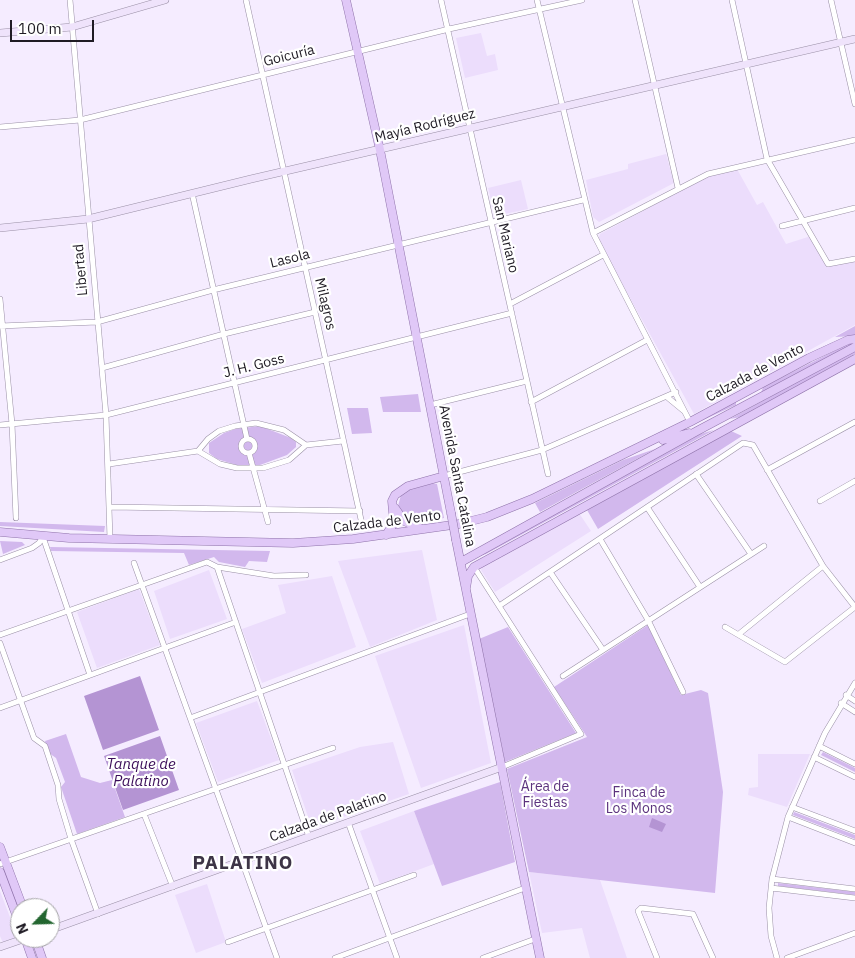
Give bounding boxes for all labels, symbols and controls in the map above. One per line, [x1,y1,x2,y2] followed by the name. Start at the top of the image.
[12,10,96,42] scale bar
[18,19,62,38] text: 100 m
[262,42,316,70] street label: Goicuría
[373,105,477,147] street label: Mayía Rodríguez
[488,195,522,275] street label: San Mariano
[70,243,92,297] street label: Libertad
[268,246,312,272] street label: Lasola
[311,276,339,332] street label: Milagros
[703,340,807,406] street label: Calzada de Vento
[222,350,286,382] street label: J. H. Goss
[435,404,479,548] street label: Avenida Santa Catalina
[332,507,442,537] street label: Calzada de Vento
[106,756,176,791] water label: Tanque de Palatino
[521,779,569,812] park label: Área de Fiestas
[606,785,672,818] park label: Finca de Los Monos
[267,788,389,846] street label: Calzada de Palatino
[192,853,294,875] district label: PALATINO
[10,898,60,948] north arrow
[12,920,32,937] text: N

